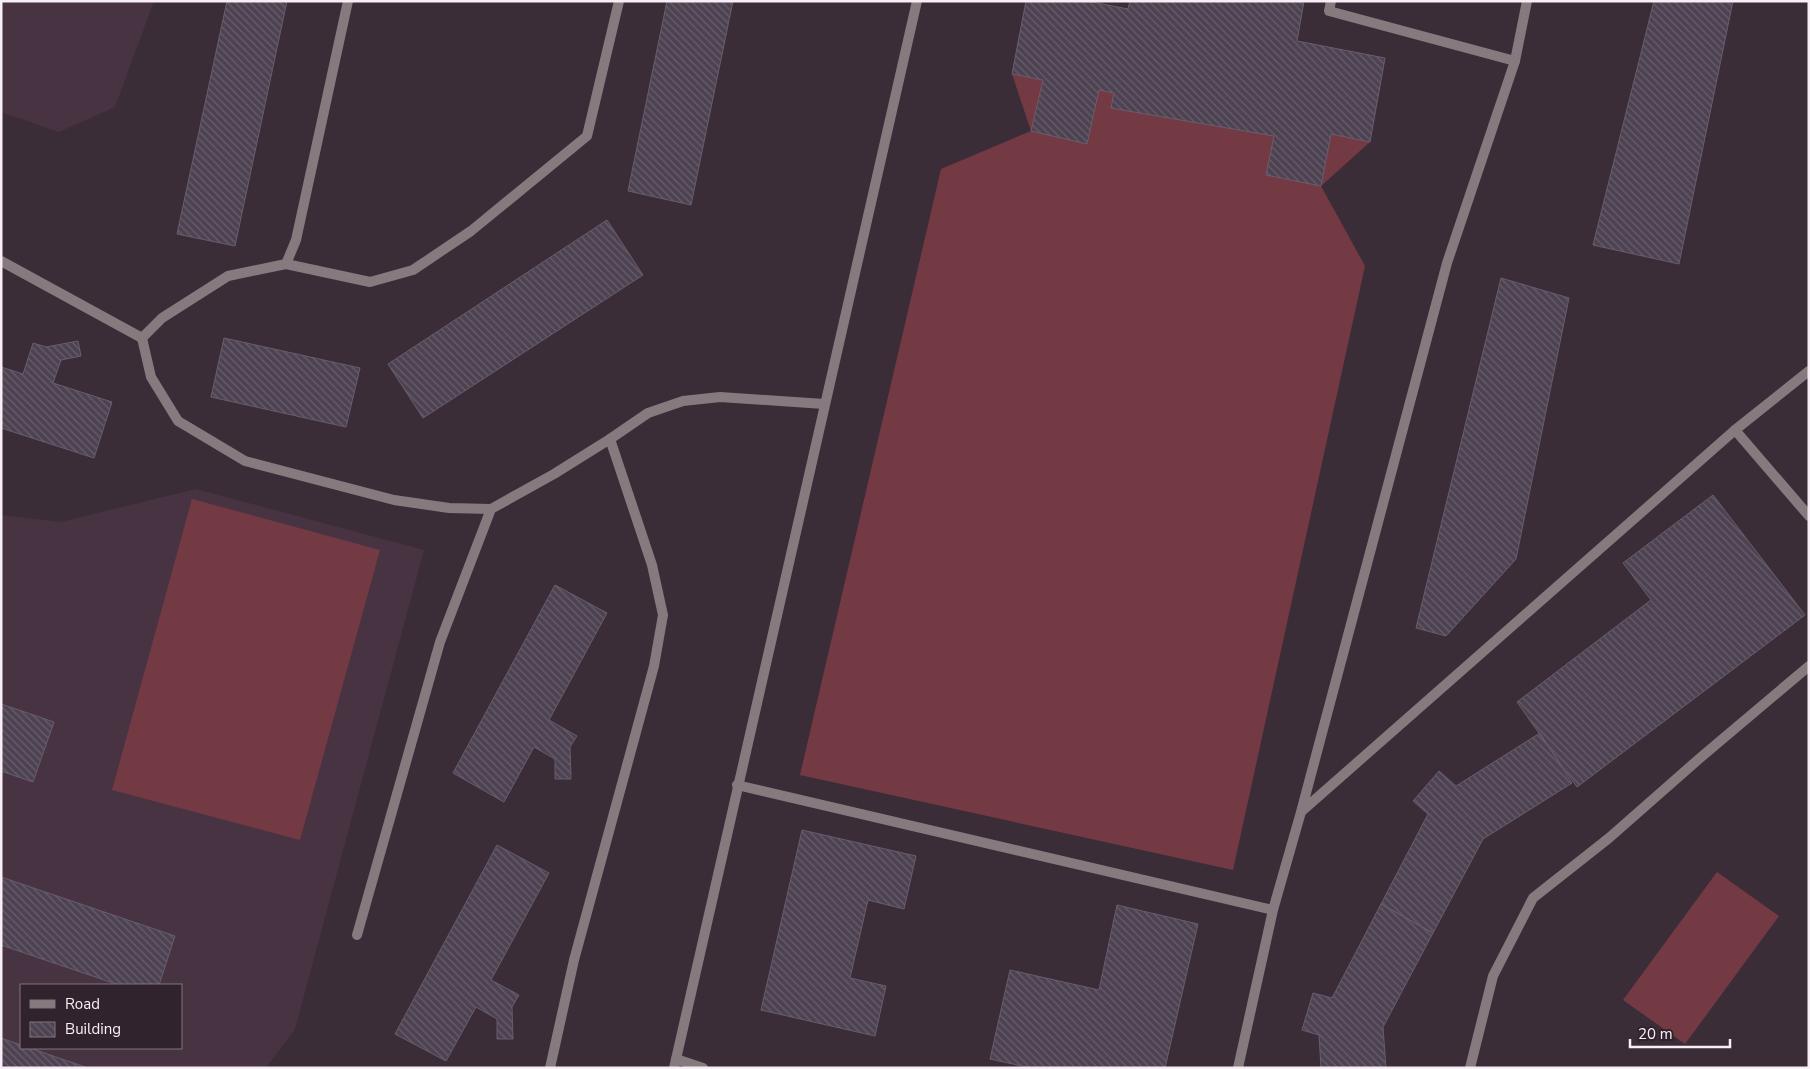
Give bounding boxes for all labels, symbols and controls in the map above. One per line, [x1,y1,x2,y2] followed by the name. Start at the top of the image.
[20,984,182,1049] legend
[65,994,100,1014] text: Road
[1630,1016,1730,1048] scale bar
[65,1019,121,1039] text: Building
[1638,1024,1673,1044] text: 20 m

